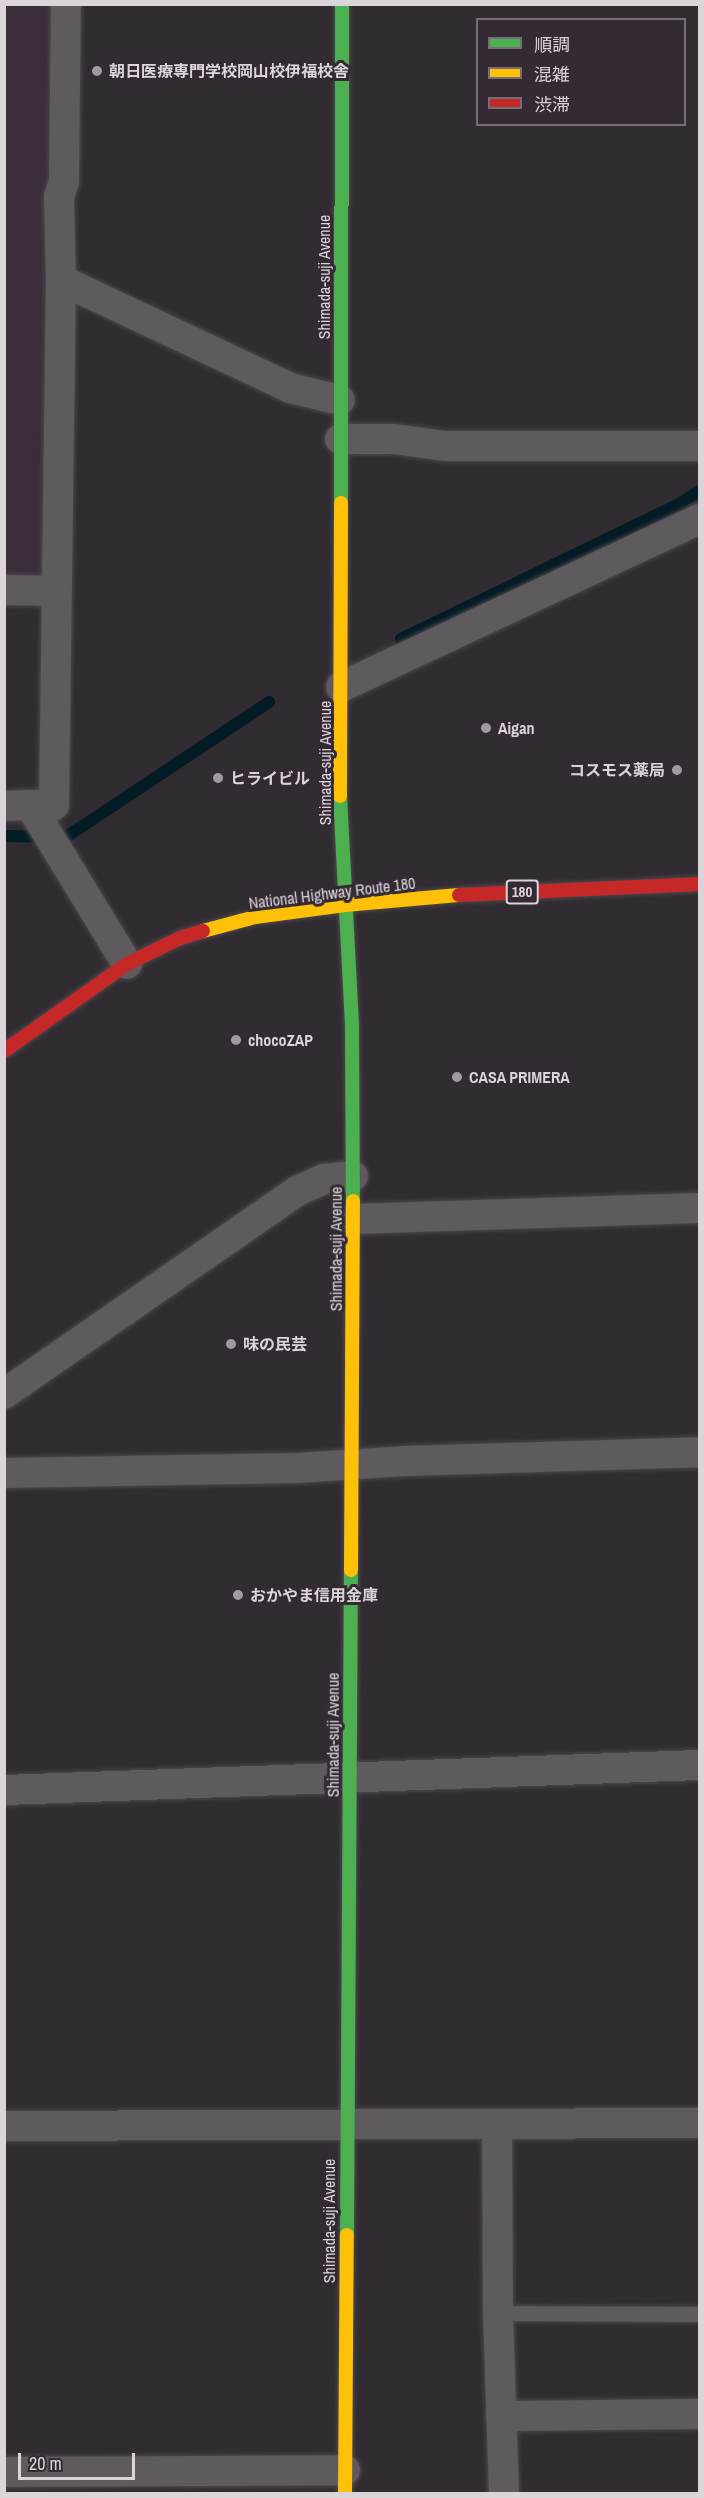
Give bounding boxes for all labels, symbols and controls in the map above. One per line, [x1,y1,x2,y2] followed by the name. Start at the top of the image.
[476,18,686,126] legend
[534,32,570,57] text: 順調
[109,61,349,81] place label: 朝日医療専門学校岡山校伊福校舎
[534,62,570,87] text: 混雑
[90,64,104,78] marker: 朝日医療専門学校岡山校伊福校舎
[534,92,570,117] text: 渋滞
[314,214,334,340] street label: Shimada-suji Avenue
[315,700,335,826] street label: Shimada-suji Avenue
[498,718,534,738] place label: Aigan
[479,721,493,735] marker: Aigan
[569,760,665,780] place label: コスモス薬局
[670,763,684,777] marker: コスモス薬局
[230,768,310,788] place label: ヒライビル
[211,771,225,785] marker: ヒライビル
[248,873,416,913] street label: National Highway Route 180
[506,880,538,904] road number: 180
[248,1030,313,1050] place label: chocoZAP
[229,1033,243,1047] marker: chocoZAP
[469,1067,570,1087] place label: CASA PRIMERA
[450,1070,464,1084] marker: CASA PRIMERA
[326,1186,346,1312] street label: Shimada-suji Avenue
[243,1334,307,1354] place label: 味の民芸
[224,1337,238,1351] marker: 味の民芸
[250,1585,378,1605] place label: おかやま信用金庫
[231,1588,245,1602] marker: おかやま信用金庫
[323,1672,343,1798] street label: Shimada-suji Avenue
[319,2158,339,2284] street label: Shimada-suji Avenue
[21,2441,138,2479] scale bar
[29,2451,62,2476] text: 20 m

